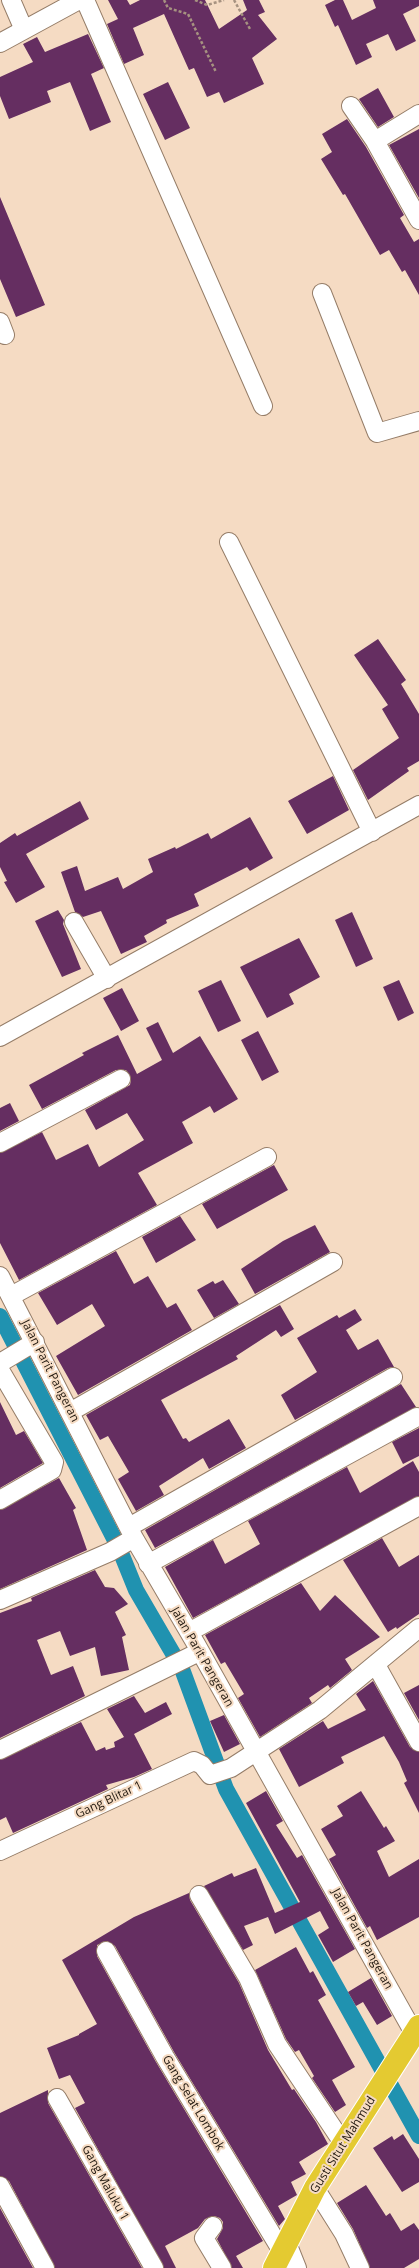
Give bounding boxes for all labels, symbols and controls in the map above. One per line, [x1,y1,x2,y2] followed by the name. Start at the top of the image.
[18,1318,82,1424] street label: Jalan Parit Pangeran
[168,1605,236,1709] street label: Jalan Parit Pangeran
[73,1778,145,1822] street label: Gang Blitar 1
[328,1886,396,1992] street label: Jalan Parit Pangeran
[159,2053,227,2153] street label: Gang Selat Lombok
[307,2094,379,2196] street label: Gusti Situt Mahmud
[78,2143,132,2223] street label: Gang Maluku 1

